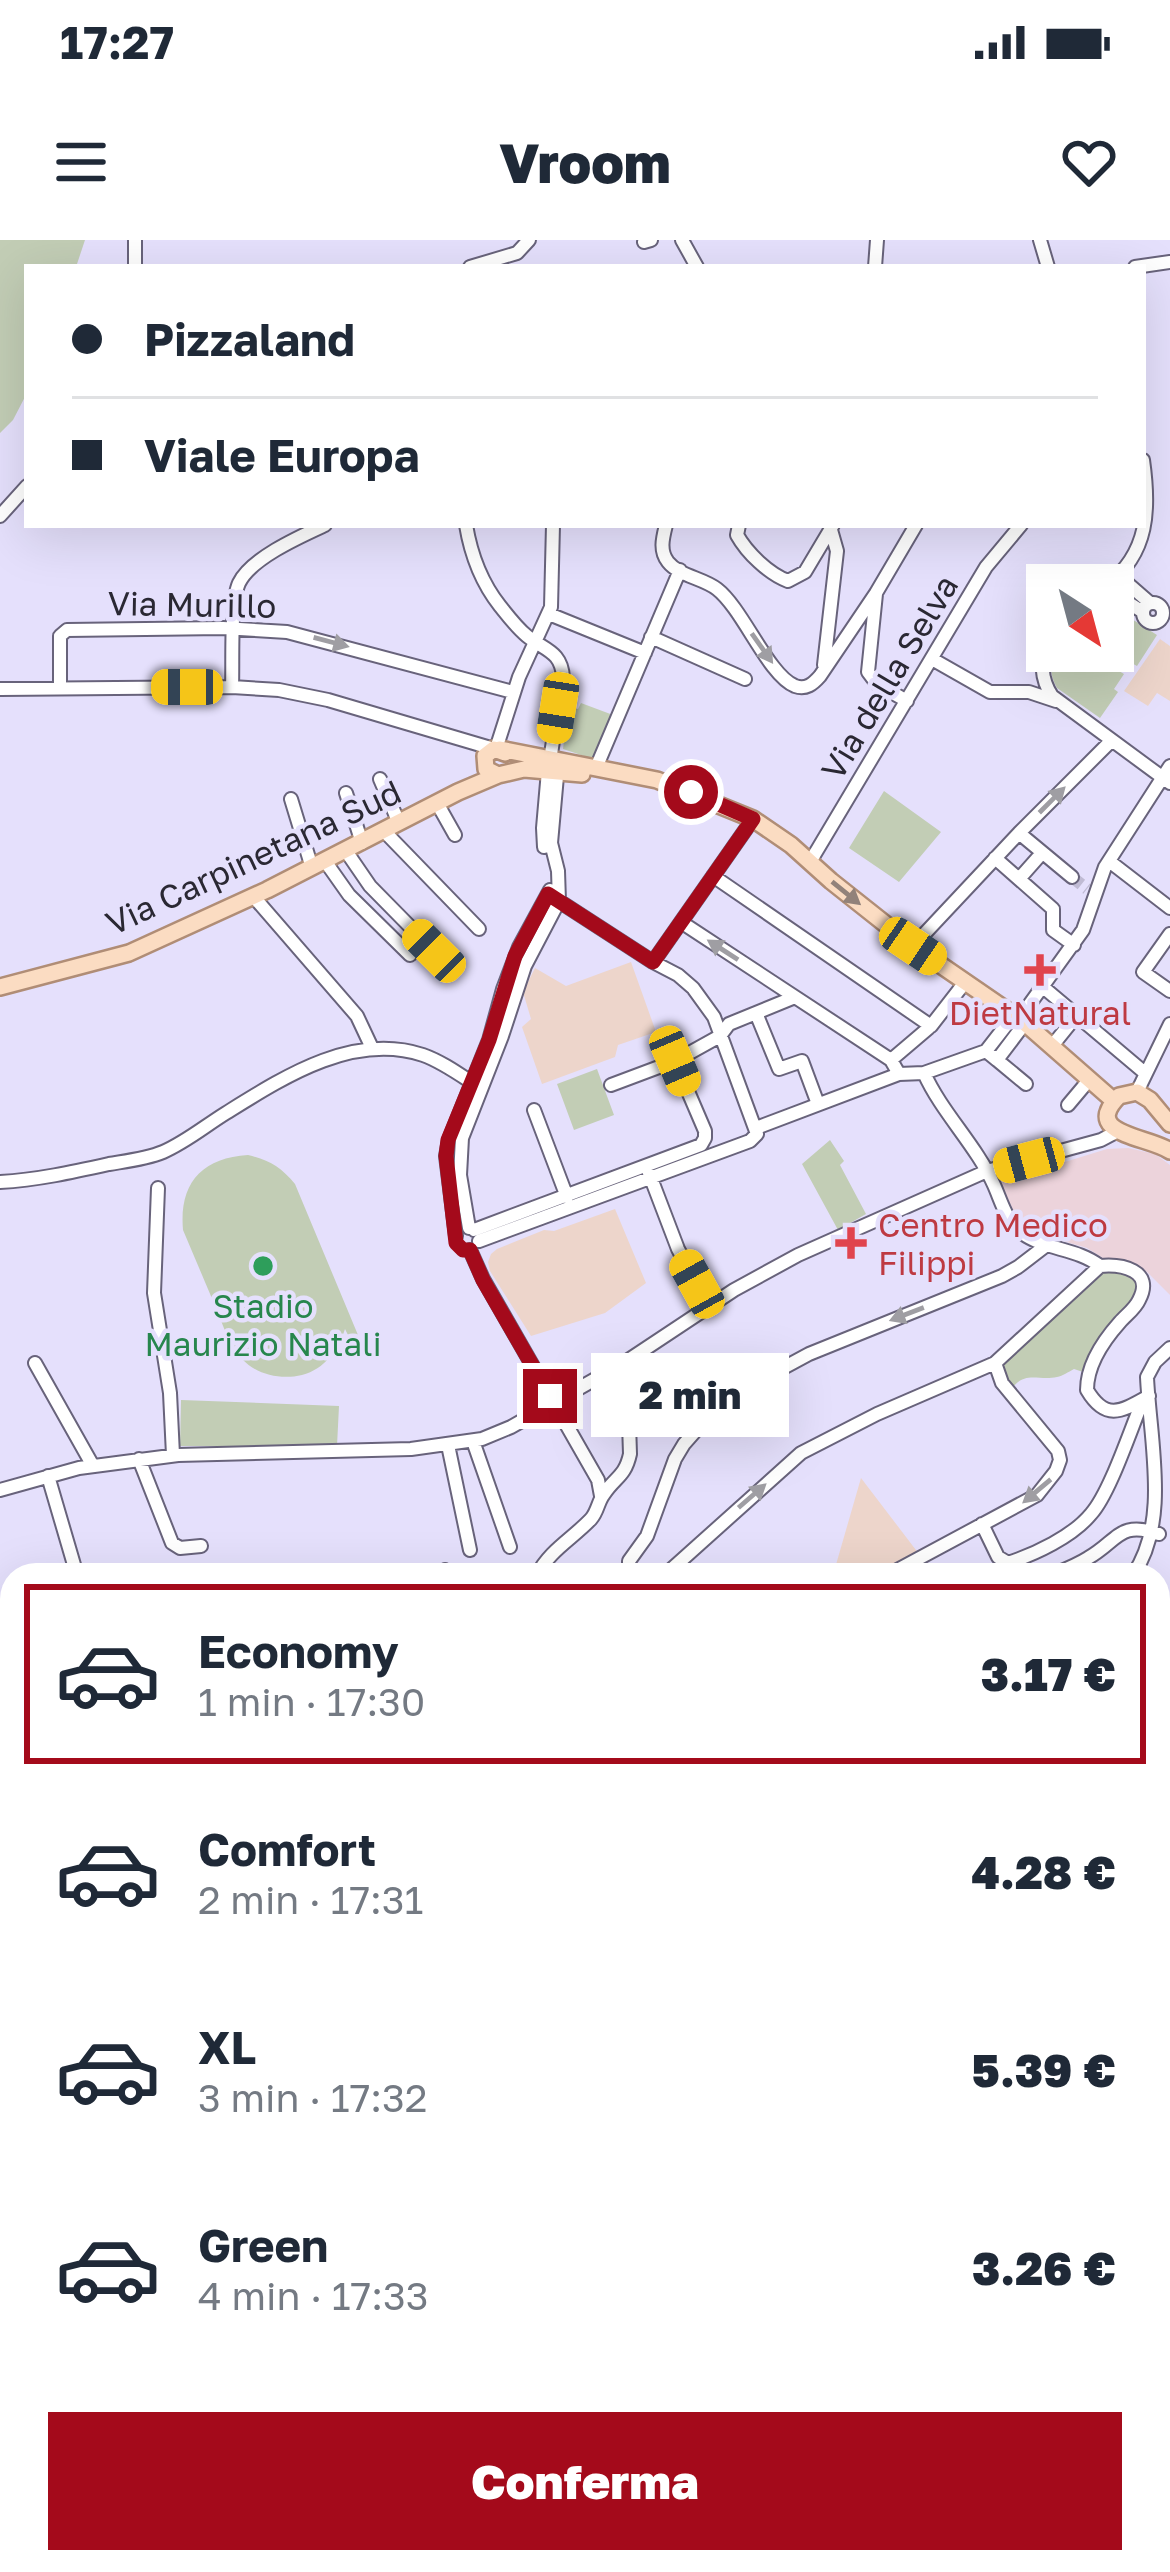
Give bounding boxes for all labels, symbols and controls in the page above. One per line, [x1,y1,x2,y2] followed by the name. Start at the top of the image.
[60,15,174,69] text: 17:27
[48,129,114,195] icon: menu
[1056,129,1122,195] icon: heart
[499,130,671,195] text: Vroom
[144,312,355,366] text: Pizzaland
[144,428,420,482] text: Viale Europa
[1026,564,1134,672] north arrow
[1026,564,1134,672] map controls
[813,568,965,786] street label: Via della Selva
[107,583,277,625] street label: Via Murillo
[750,632,773,665] one-way arrow
[313,634,350,653] one-way arrow
[151,669,223,705] car
[535,670,581,746] car
[664,765,718,819] route start
[99,772,407,942] street label: Via Carpinetana Sud
[1037,786,1065,815] one-way arrow
[830,880,861,905] one-way arrow
[873,911,953,981] car
[396,913,472,989] car
[706,939,739,961] one-way arrow
[1024,954,1056,986] marker: DietNatural
[949,993,1131,1032] place label: DietNatural
[644,1021,706,1101] car
[990,1133,1068,1187] car
[878,1205,1108,1282] place label: Centro Medico Filippi
[835,1227,867,1259] marker: Centro Medico Filippi
[664,1244,730,1324] car
[250,1253,276,1279] marker: Stadio Maurizio Natali
[144,1286,382,1363] place label: Stadio Maurizio Natali
[888,1306,924,1325] one-way arrow
[592,1354,790,1438] callout: 2 min
[523,1369,577,1423] route end
[639,1371,741,1418] text: 2 min
[1022,1478,1053,1503] one-way arrow
[737,1483,767,1510] one-way arrow
[54,1620,162,1728] icon: car
[198,1624,399,1678] text: Economy
[981,1647,1116,1701] text: 3.17 €
[198,1678,425,1725] text: 1 min · 17:30
[54,1818,162,1926] icon: car
[198,1822,376,1876] text: Comfort
[972,1845,1116,1899] text: 4.28 €
[198,1876,424,1923] text: 2 min · 17:31
[54,2016,162,2124] icon: car
[198,2020,256,2074] text: XL
[972,2043,1116,2097] text: 5.39 €
[198,2074,427,2121] text: 3 min · 17:32
[54,2214,162,2322] icon: car
[198,2218,328,2272] text: Green
[972,2241,1116,2295] text: 3.26 €
[198,2272,429,2319] text: 4 min · 17:33
[48,2412,1122,2550] button: Conferma

